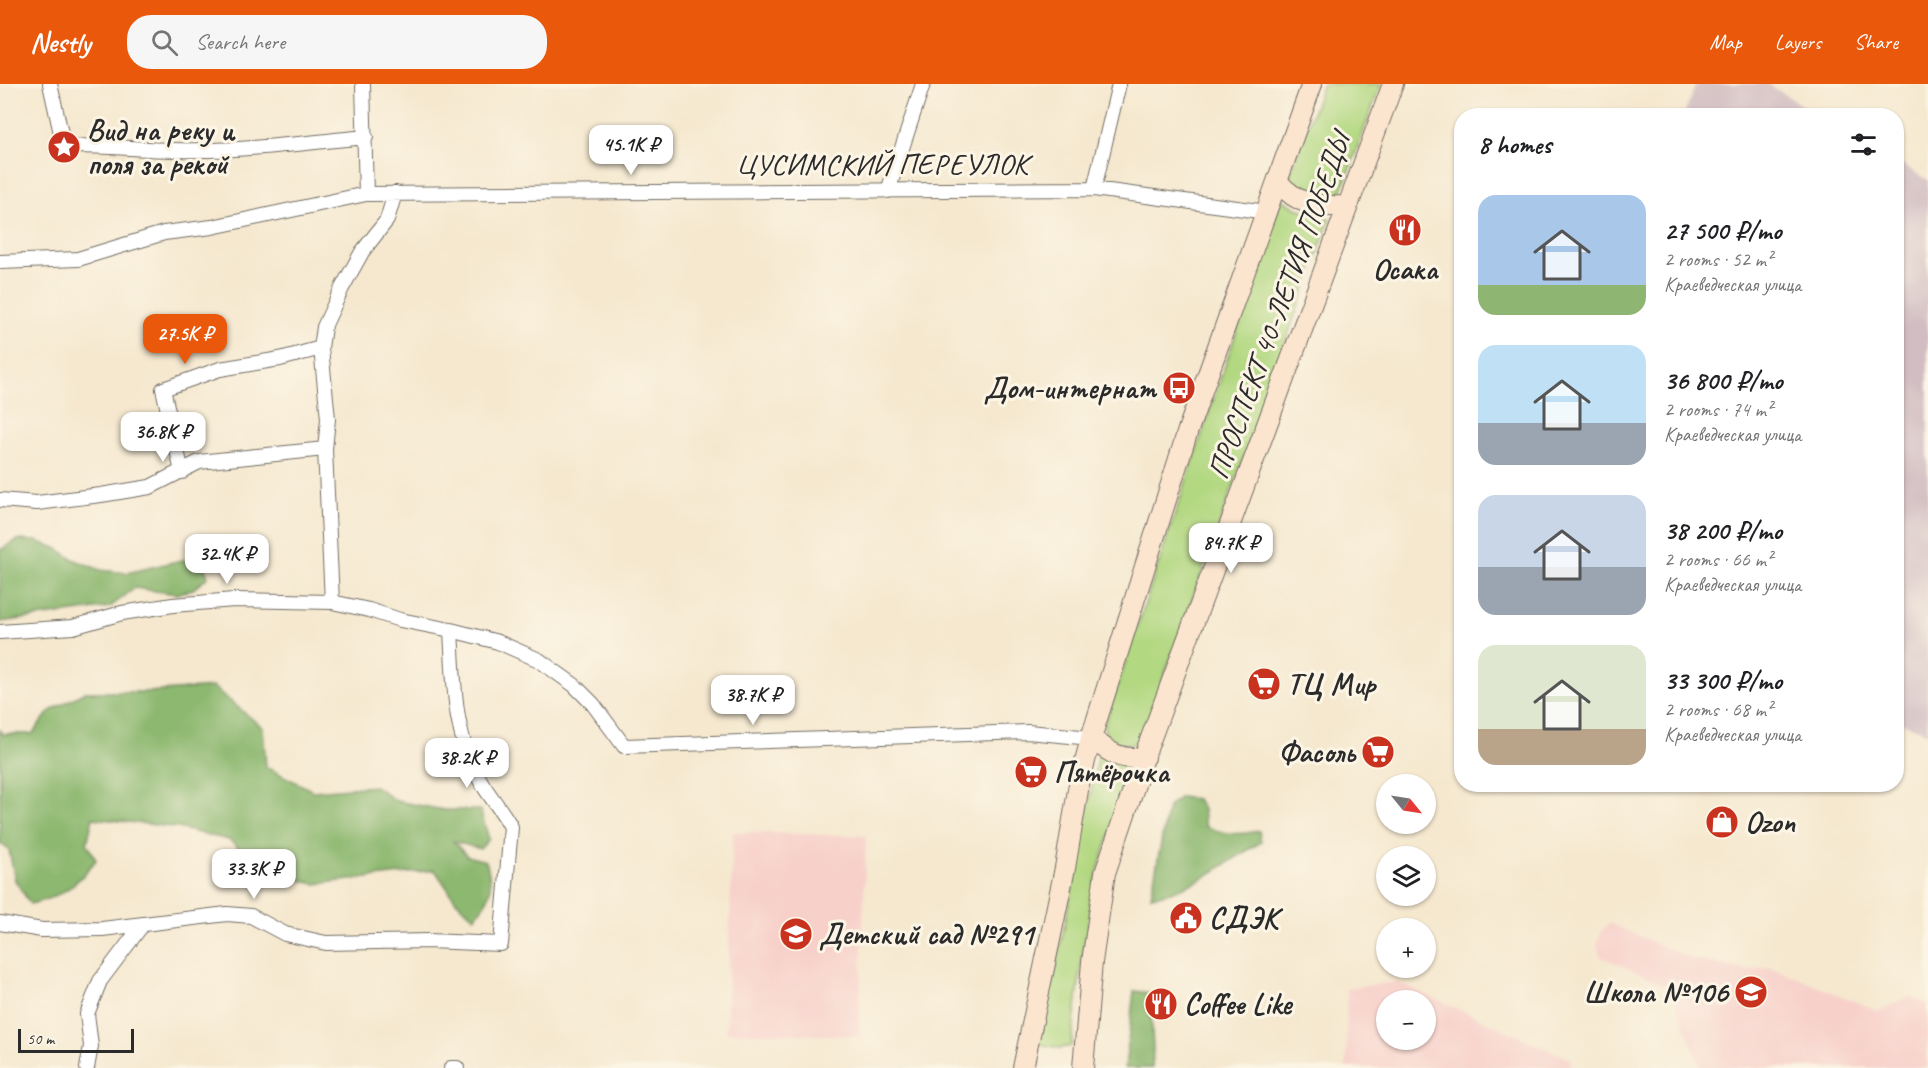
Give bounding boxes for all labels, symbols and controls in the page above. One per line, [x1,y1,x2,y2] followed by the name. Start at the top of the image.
[127,15,547,69] search box
[30,25,91,60] text: Nestly
[148,26,181,59] icon: search
[196,28,285,56] text: Search here
[1709,29,1742,55] text: Map
[1775,29,1821,55] text: Layers
[1854,29,1898,55] text: Share
[87,111,236,183] place label: Вид на реку и поля за рекой
[1199,123,1361,484] street label: ПРОСПЕКТ 40-ЛЕТИЯ ПОБЕДЫ
[576,125,686,176] pin: 45.1K ₽
[1478,128,1551,161] text: 8 homes
[1847,128,1880,161] icon: filters
[46,129,82,165] place icon: Вид на реку и поля за рекой
[603,132,659,157] text: 45.1K ₽
[736,145,1034,183] street label: ЦУСИМСКИЙ ПЕРЕУЛОК
[1387,212,1423,248] restaurant icon: Осака
[1664,214,1781,247] text: 27 500 ₽/mo
[1526,219,1598,291] icon: home
[1664,247,1772,272] text: 2 rooms · 52 m²
[1373,250,1439,288] place label: Осака
[1664,272,1801,297] text: Краеведческая улица
[130,314,240,365] pin: 27.5K ₽
[157,321,213,346] text: 27.5K ₽
[1664,364,1782,397] text: 36 800 ₽/mo
[984,369,1158,407] place label: Дом-интернат
[1526,369,1598,441] icon: home
[1161,370,1197,406] bus stop icon: Дом-интернат
[1664,397,1772,422] text: 2 rooms · 74 m²
[108,412,218,463] pin: 36.8K ₽
[135,419,191,444] text: 36.8K ₽
[1664,422,1801,447] text: Краеведческая улица
[1664,514,1782,547] text: 38 200 ₽/mo
[1526,519,1598,591] icon: home
[1176,523,1286,574] pin: 84.7K ₽
[1203,530,1259,555] text: 84.7K ₽
[172,534,282,585] pin: 32.4K ₽
[199,541,255,566] text: 32.4K ₽
[1664,547,1772,572] text: 2 rooms · 66 m²
[1664,572,1801,597] text: Краеведческая улица
[1664,664,1782,697] text: 33 300 ₽/mo
[1287,665,1378,703] place label: ТЦ Мир
[1246,666,1282,702] supermarket icon: ТЦ Мир
[1526,669,1598,741] icon: home
[698,675,808,726] pin: 38.7K ₽
[725,682,781,707] text: 38.7K ₽
[1664,697,1772,722] text: 2 rooms · 68 m²
[1664,722,1801,747] text: Краеведческая улица
[1279,733,1357,771] place label: Фасоль
[1360,734,1396,770] supermarket icon: Фасоль
[412,738,522,789] pin: 38.2K ₽
[439,745,495,770] text: 38.2K ₽
[1054,753,1171,791] place label: Пятёрочка
[1013,754,1049,790] supermarket icon: Пятёрочка
[1376,774,1436,834] north arrow
[1376,774,1436,1050] map controls
[1745,803,1796,841] place label: Ozon
[1704,804,1740,840] shop icon: Ozon
[1376,846,1436,906] button: layers
[199,849,309,900] pin: 33.3K ₽
[226,856,282,881] text: 33.3K ₽
[1209,899,1284,937] place label: СДЭК
[1168,900,1204,936] public building icon: СДЭК
[819,915,1037,953] place label: Детский сад №291
[778,916,814,952] school or university icon: Детский сад №291
[1376,918,1436,978] button: +
[1583,973,1730,1011] place label: Школа №106
[1733,974,1769,1010] school or university icon: Школа №106
[1184,985,1293,1023] place label: Coffee Like
[1143,986,1179,1022] restaurant icon: Coffee Like
[1376,990,1436,1050] button: −
[18,1026,134,1054] scale bar
[27,1029,54,1049] text: 50 m

